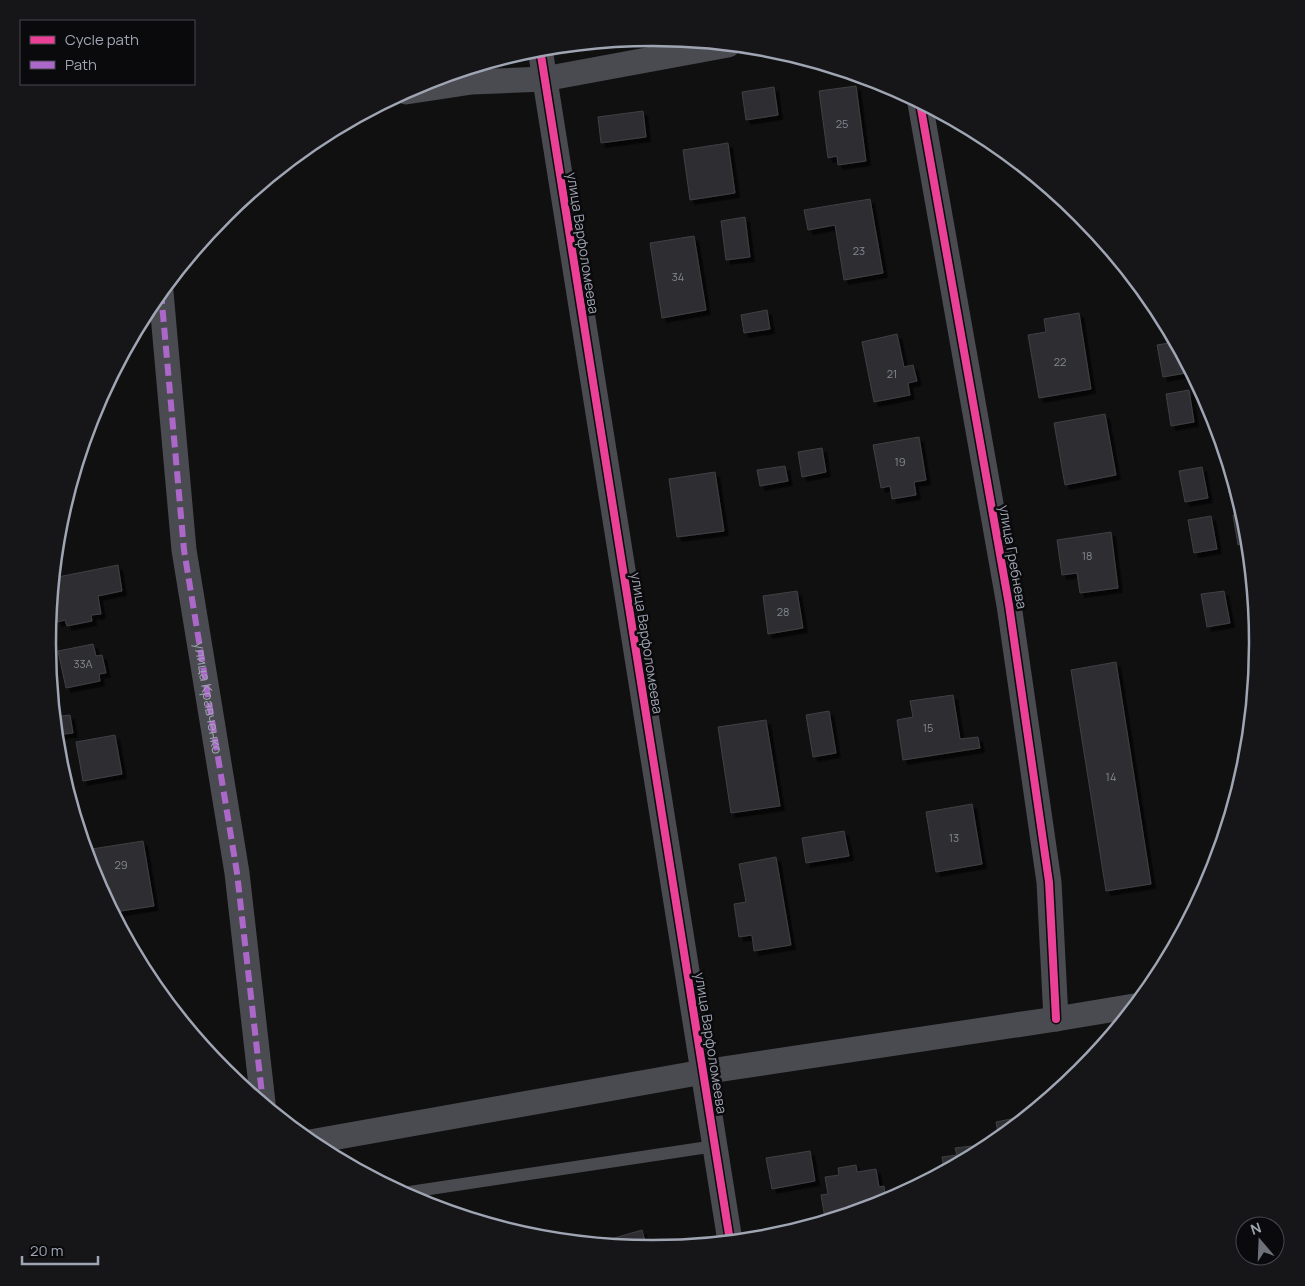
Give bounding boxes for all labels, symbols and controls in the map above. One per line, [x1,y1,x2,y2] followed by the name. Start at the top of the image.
[20,20,195,85] legend
[65,29,139,50] text: Cycle path
[65,54,97,75] text: Path
[836,116,848,131] house number: 25
[563,171,604,315] street label: улица Варфоломеева
[853,243,865,258] house number: 23
[672,269,684,284] house number: 34
[1054,354,1066,369] house number: 22
[887,366,897,381] house number: 21
[894,454,906,469] house number: 19
[995,503,1032,610] street label: улица Гребнева
[1082,548,1092,563] house number: 18
[627,571,668,715] street label: улица Варфоломеева
[777,604,789,619] house number: 28
[190,640,227,755] street label: улица Кравченко
[73,656,93,671] house number: 33А
[923,720,933,735] house number: 15
[1106,769,1116,784] house number: 14
[949,830,959,845] house number: 13
[114,857,128,872] house number: 29
[691,971,732,1115] street label: улица Варфоломеева
[1235,1216,1285,1266] north arrow
[1248,1218,1263,1239] text: N
[22,1234,99,1266] scale bar
[30,1240,63,1261] text: 20 m

